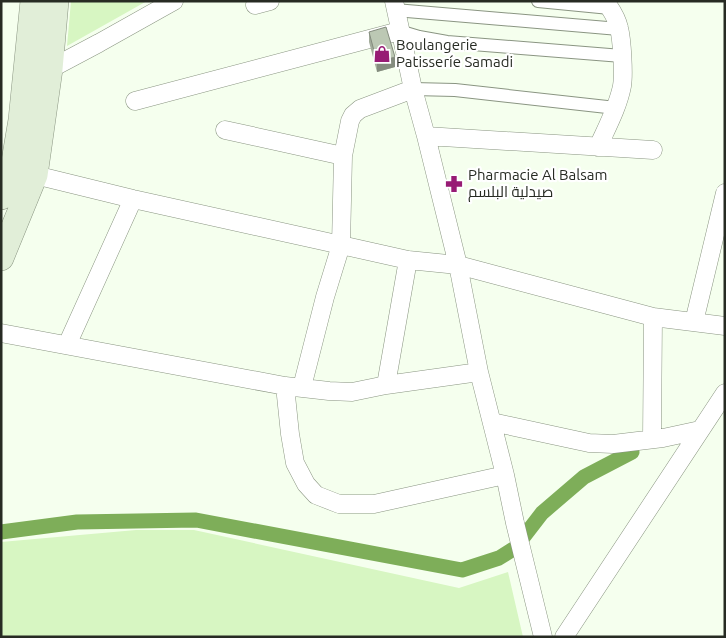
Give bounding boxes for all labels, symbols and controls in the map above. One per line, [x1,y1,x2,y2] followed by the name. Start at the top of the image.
[396,36,513,70] place label: Boulangerie Patisseríe Samadi
[372,44,392,64] shop icon: Boulangerie Patisseríe Samadi
[468,166,607,202] place label: Pharmacie Al Balsam صيدلية البلسم
[444,174,464,194] pharmacy icon: Pharmacie Al Balsam صيدلية البلسم

